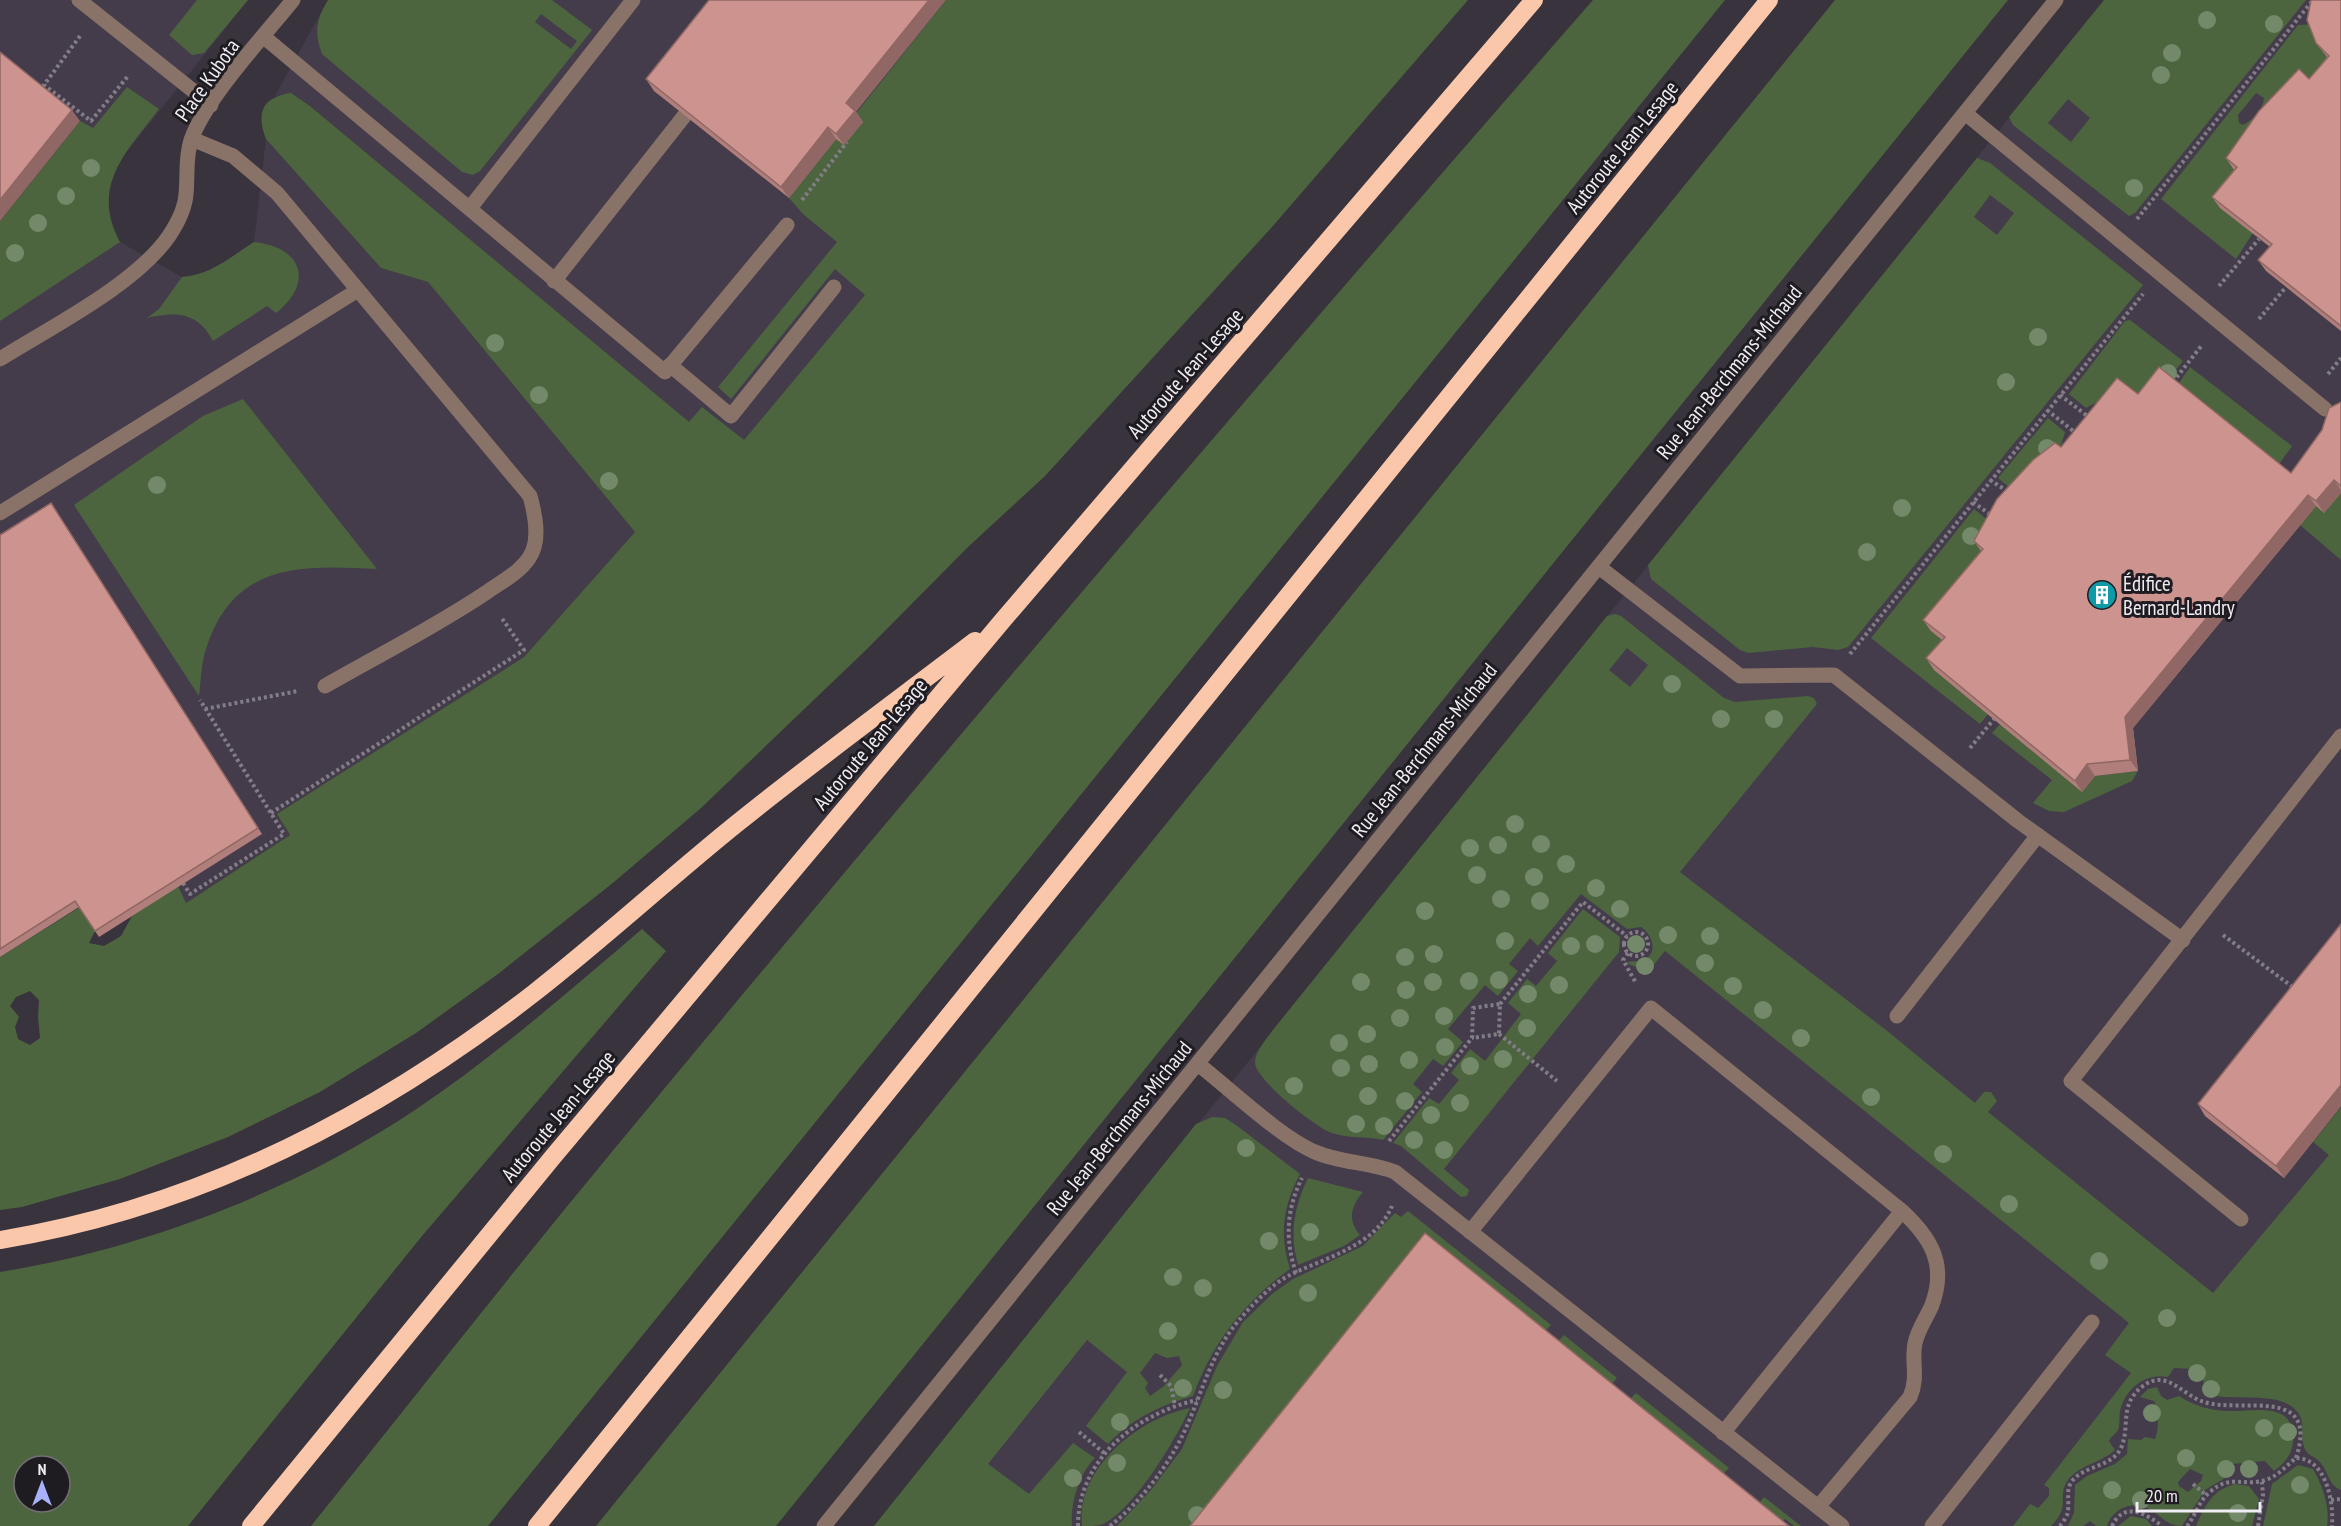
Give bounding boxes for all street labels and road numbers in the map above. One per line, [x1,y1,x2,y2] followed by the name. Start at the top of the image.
[169,34,245,126] street label: Place Kubota
[1560,75,1684,219] street label: Autoroute Jean-Lesage
[1650,279,1808,465] street label: Rue Jean-Berchmans-Michaud
[1121,302,1249,444] street label: Autoroute Jean-Lesage
[1345,657,1503,843] street label: Rue Jean-Berchmans-Michaud
[807,673,933,815] street label: Autoroute Jean-Lesage
[1040,1035,1198,1221] street label: Rue Jean-Berchmans-Michaud
[495,1045,621,1187] street label: Autoroute Jean-Lesage

